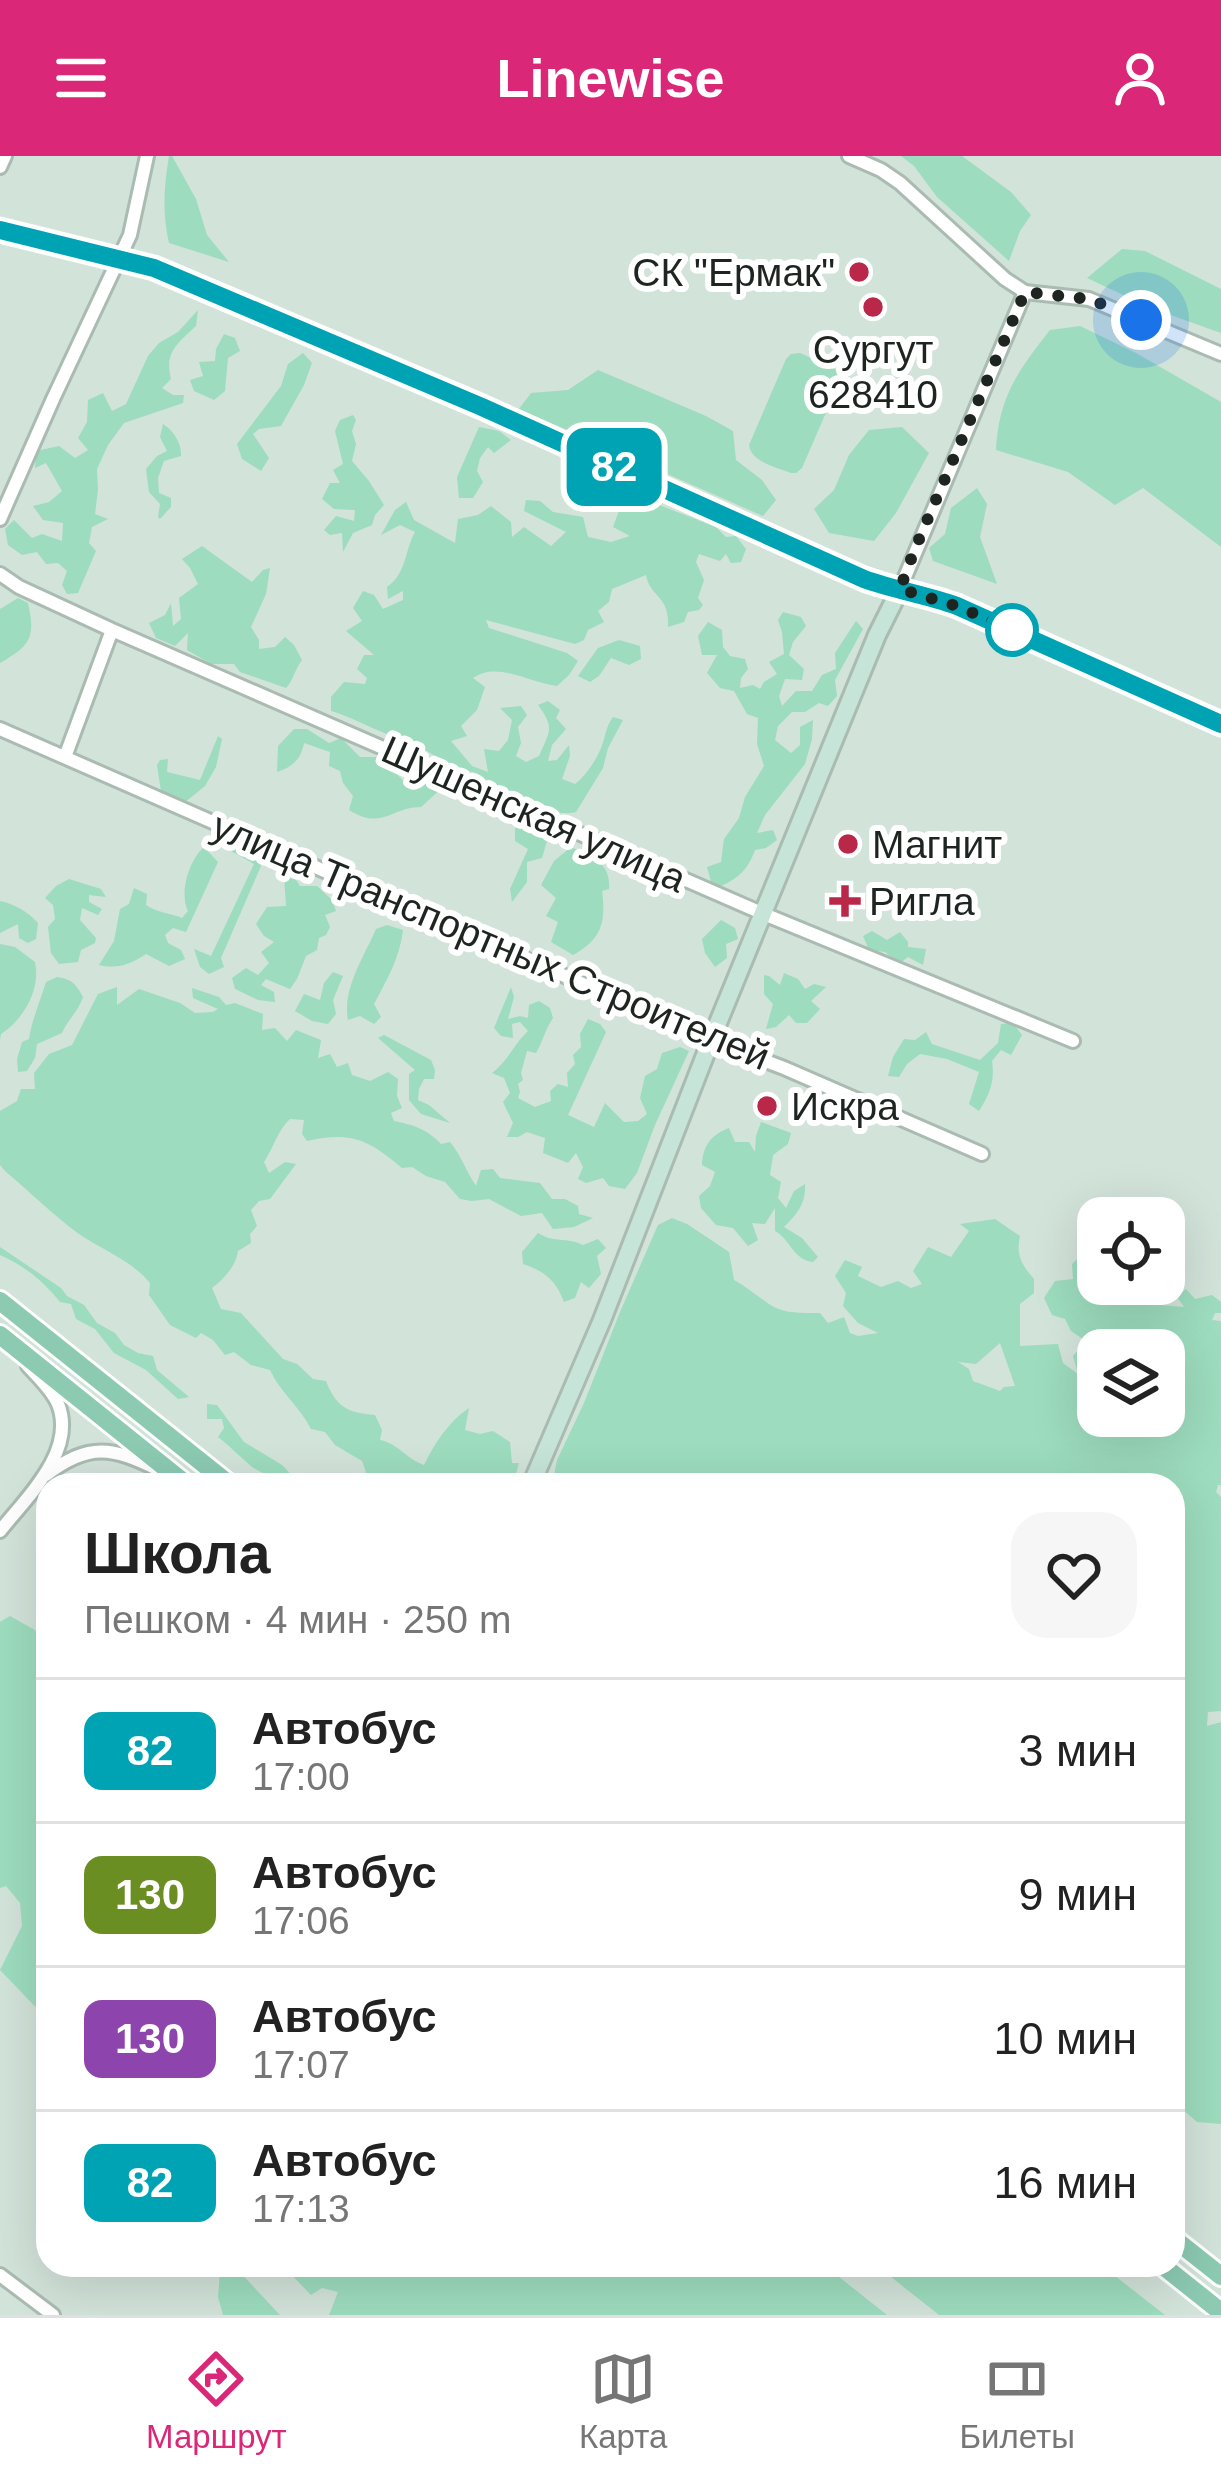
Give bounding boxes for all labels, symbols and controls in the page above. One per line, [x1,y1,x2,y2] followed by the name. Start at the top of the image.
[48,45,114,111] icon: menu
[1107,45,1173,111] icon: person
[496,48,725,108] text: Linewise
[632,251,835,294] place label: СК "Ермак"
[846,259,872,285] marker: СК "Ермак"
[1111,290,1171,350] your location
[860,294,886,320] marker: Сургут 628410
[808,328,938,416] place label: Сургут 628410
[560,428,668,506] line badge: 82
[591,443,637,490] text: 82
[987,605,1037,655] unlabelled marker
[375,728,693,900] street label: Шушенская улица
[206,804,776,1078] street label: улица Транспортных Строителей
[872,823,1002,866] place label: Магнит
[835,831,861,857] marker: Магнит
[869,880,975,923] place label: Ригла
[832,888,858,914] marker: Ригла
[791,1085,899,1128] place label: Искра
[754,1093,780,1119] marker: Искра
[1077,1197,1185,1437] map controls
[1077,1197,1185,1305] button: locate
[1077,1329,1185,1437] button: layers
[1011,1512,1137,1638] button: heart
[84,1521,270,1585] text: Школа
[84,1598,511,1641] text: Пешком · 4 мин · 250 m
[252,1703,437,1754] text: Автобус
[1019,1725,1137,1776] text: 3 мин
[127,1727,173,1774] text: 82
[252,1755,350,1798] text: 17:00
[252,1847,437,1898] text: Автобус
[1019,1869,1137,1920] text: 9 мин
[115,1871,185,1918] text: 130
[252,1899,350,1942] text: 17:06
[252,1991,437,2042] text: Автобус
[994,2013,1137,2064] text: 10 мин
[115,2015,185,2062] text: 130
[252,2043,350,2086] text: 17:07
[252,2135,437,2186] text: Автобус
[994,2157,1137,2208] text: 16 мин
[127,2159,173,2206] text: 82
[252,2187,350,2230] text: 17:13
[146,2346,287,2456] tab: Маршрут
[579,2346,667,2456] tab: Карта
[959,2346,1075,2456] tab: Билеты

